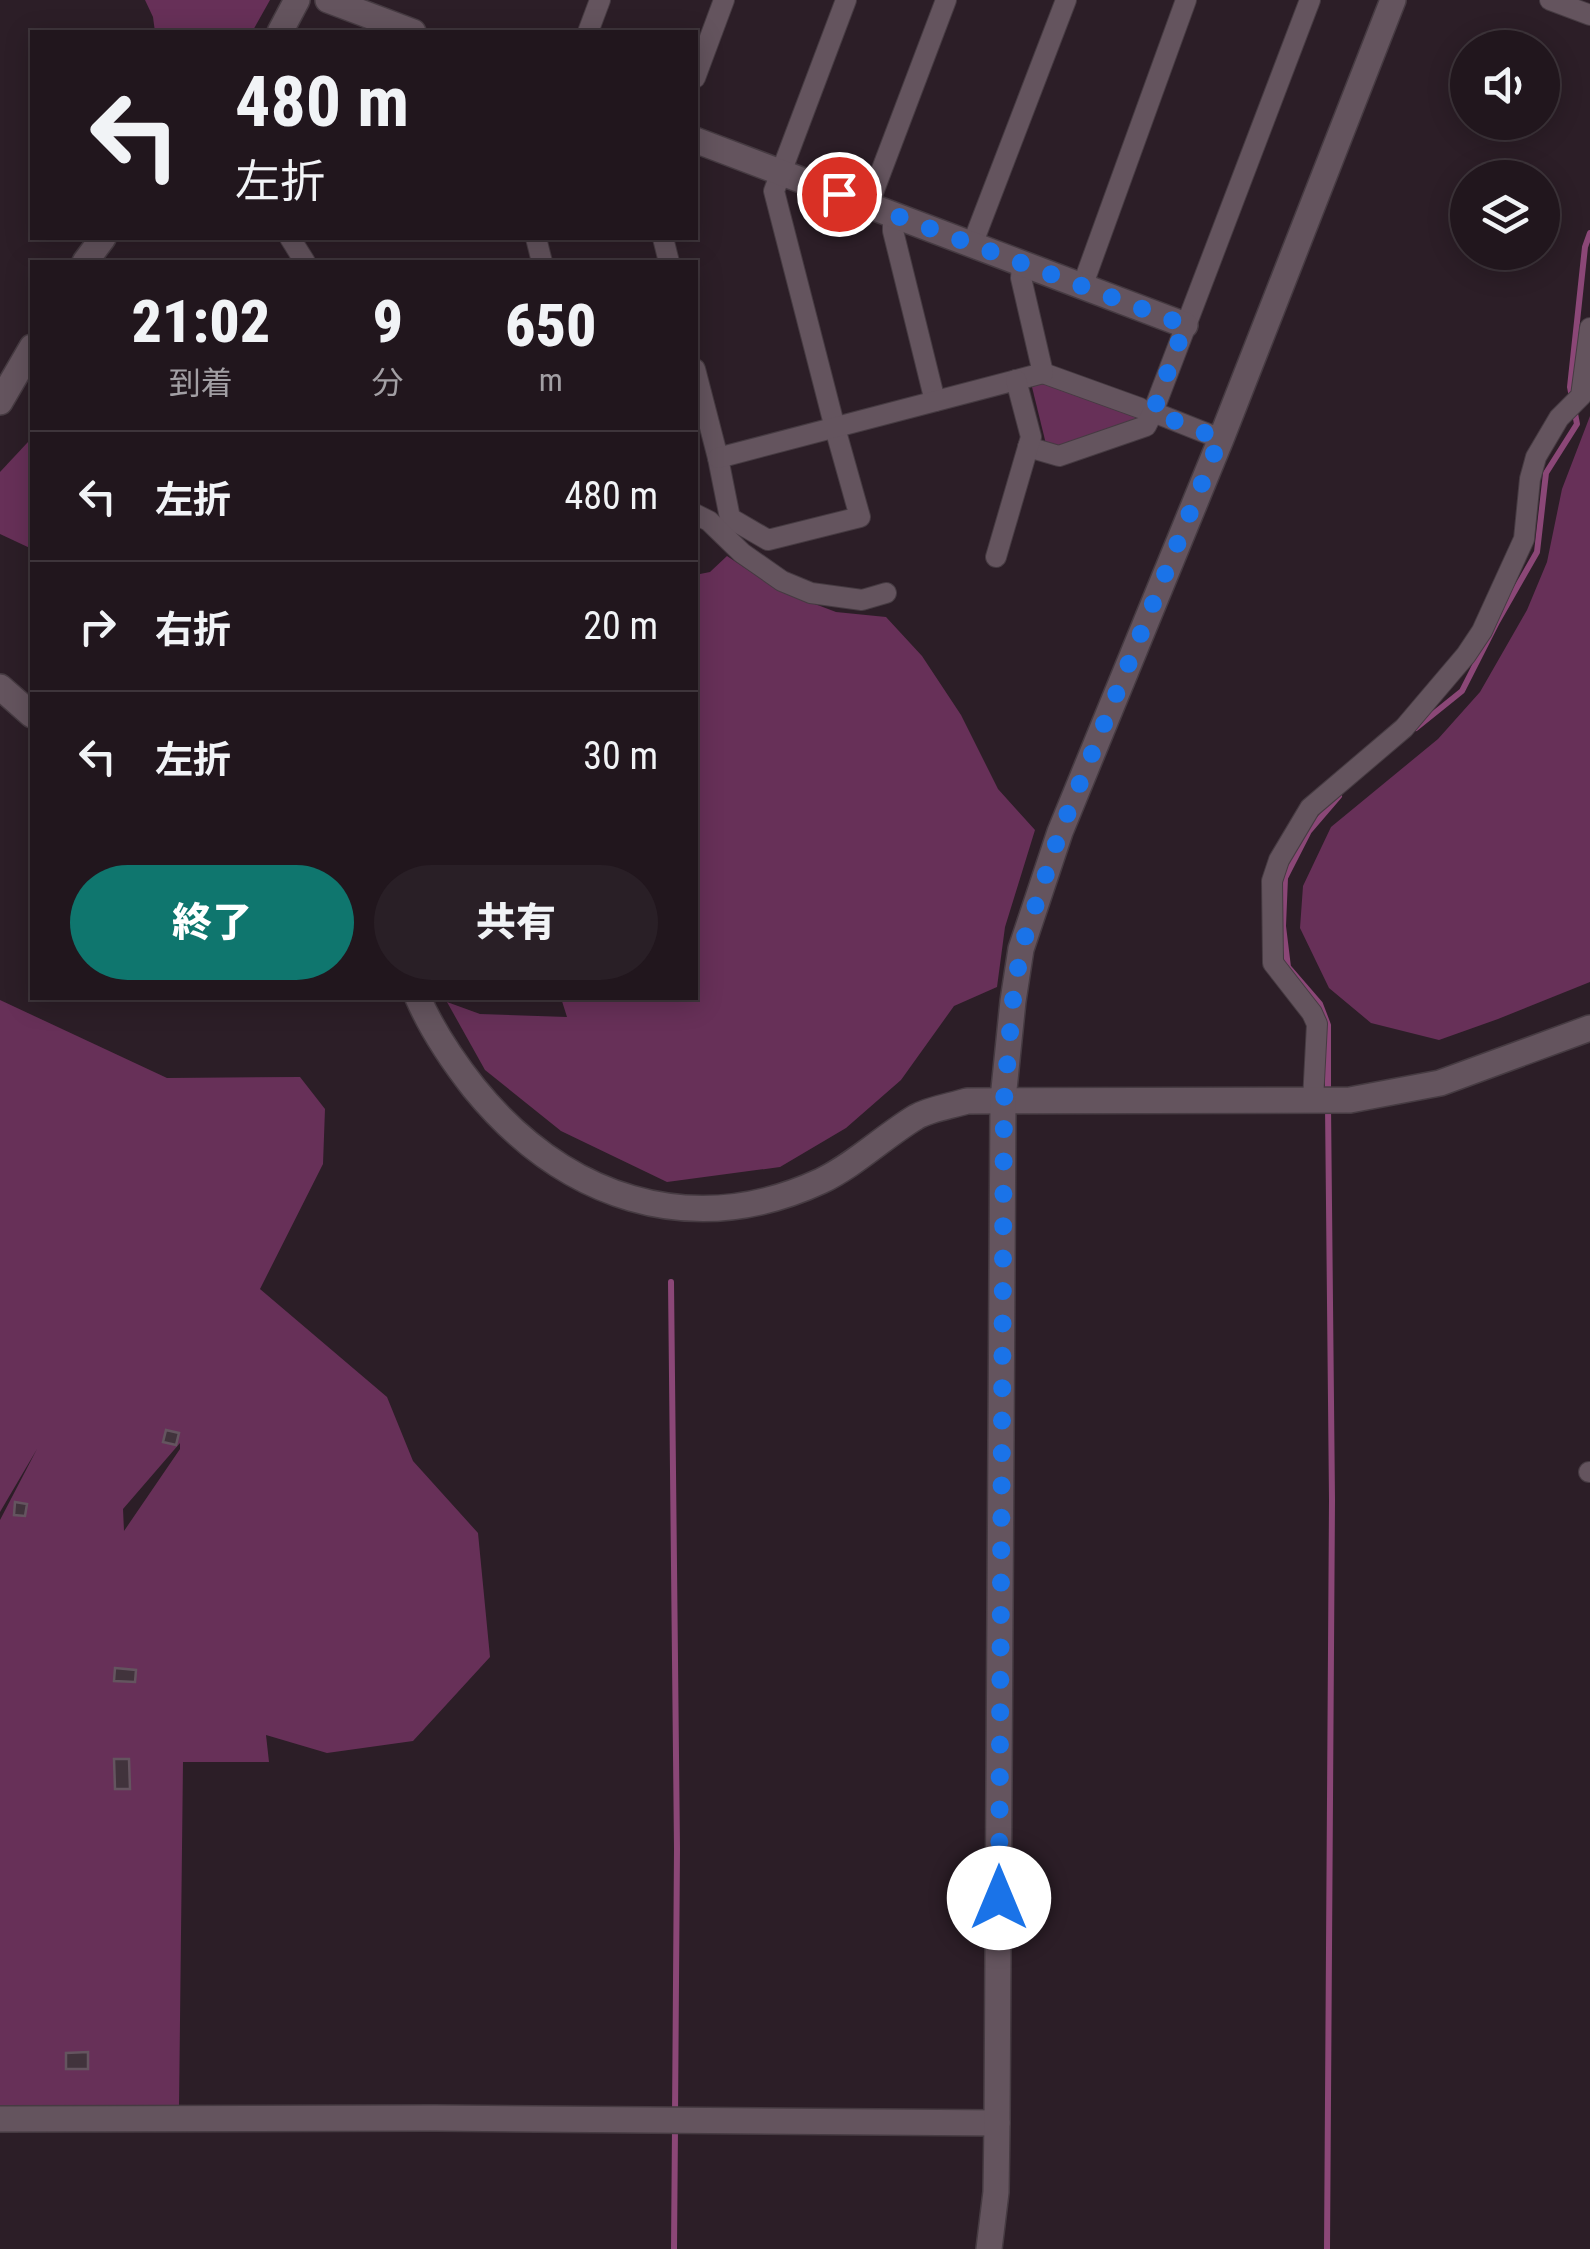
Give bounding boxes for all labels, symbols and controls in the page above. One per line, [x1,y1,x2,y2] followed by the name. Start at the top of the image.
[1450,30,1560,270] map controls
[1450,30,1560,140] button: sound
[235,61,409,143] text: 480 m
[70,70,200,200] icon: left
[797,152,882,237] pin
[235,155,325,208] text: 左折
[1450,160,1560,270] button: layers
[812,167,867,222] icon: arrive
[131,286,270,357] text: 21:02
[372,286,403,357] text: 9
[505,290,597,361] text: 650
[539,361,563,399] text: m
[169,364,233,402] text: 到着
[372,364,404,402] text: 分
[70,469,125,524] icon: left
[564,474,658,518] text: 480 m
[155,478,231,522] text: 左折
[70,599,125,654] icon: right
[583,604,658,648] text: 20 m
[155,608,231,652] text: 右折
[70,729,125,784] icon: left
[583,734,658,778] text: 30 m
[155,738,231,782] text: 左折
[70,865,354,980] button: 終了
[374,865,658,980] button: 共有
[947,1846,1051,1950] position arrow

